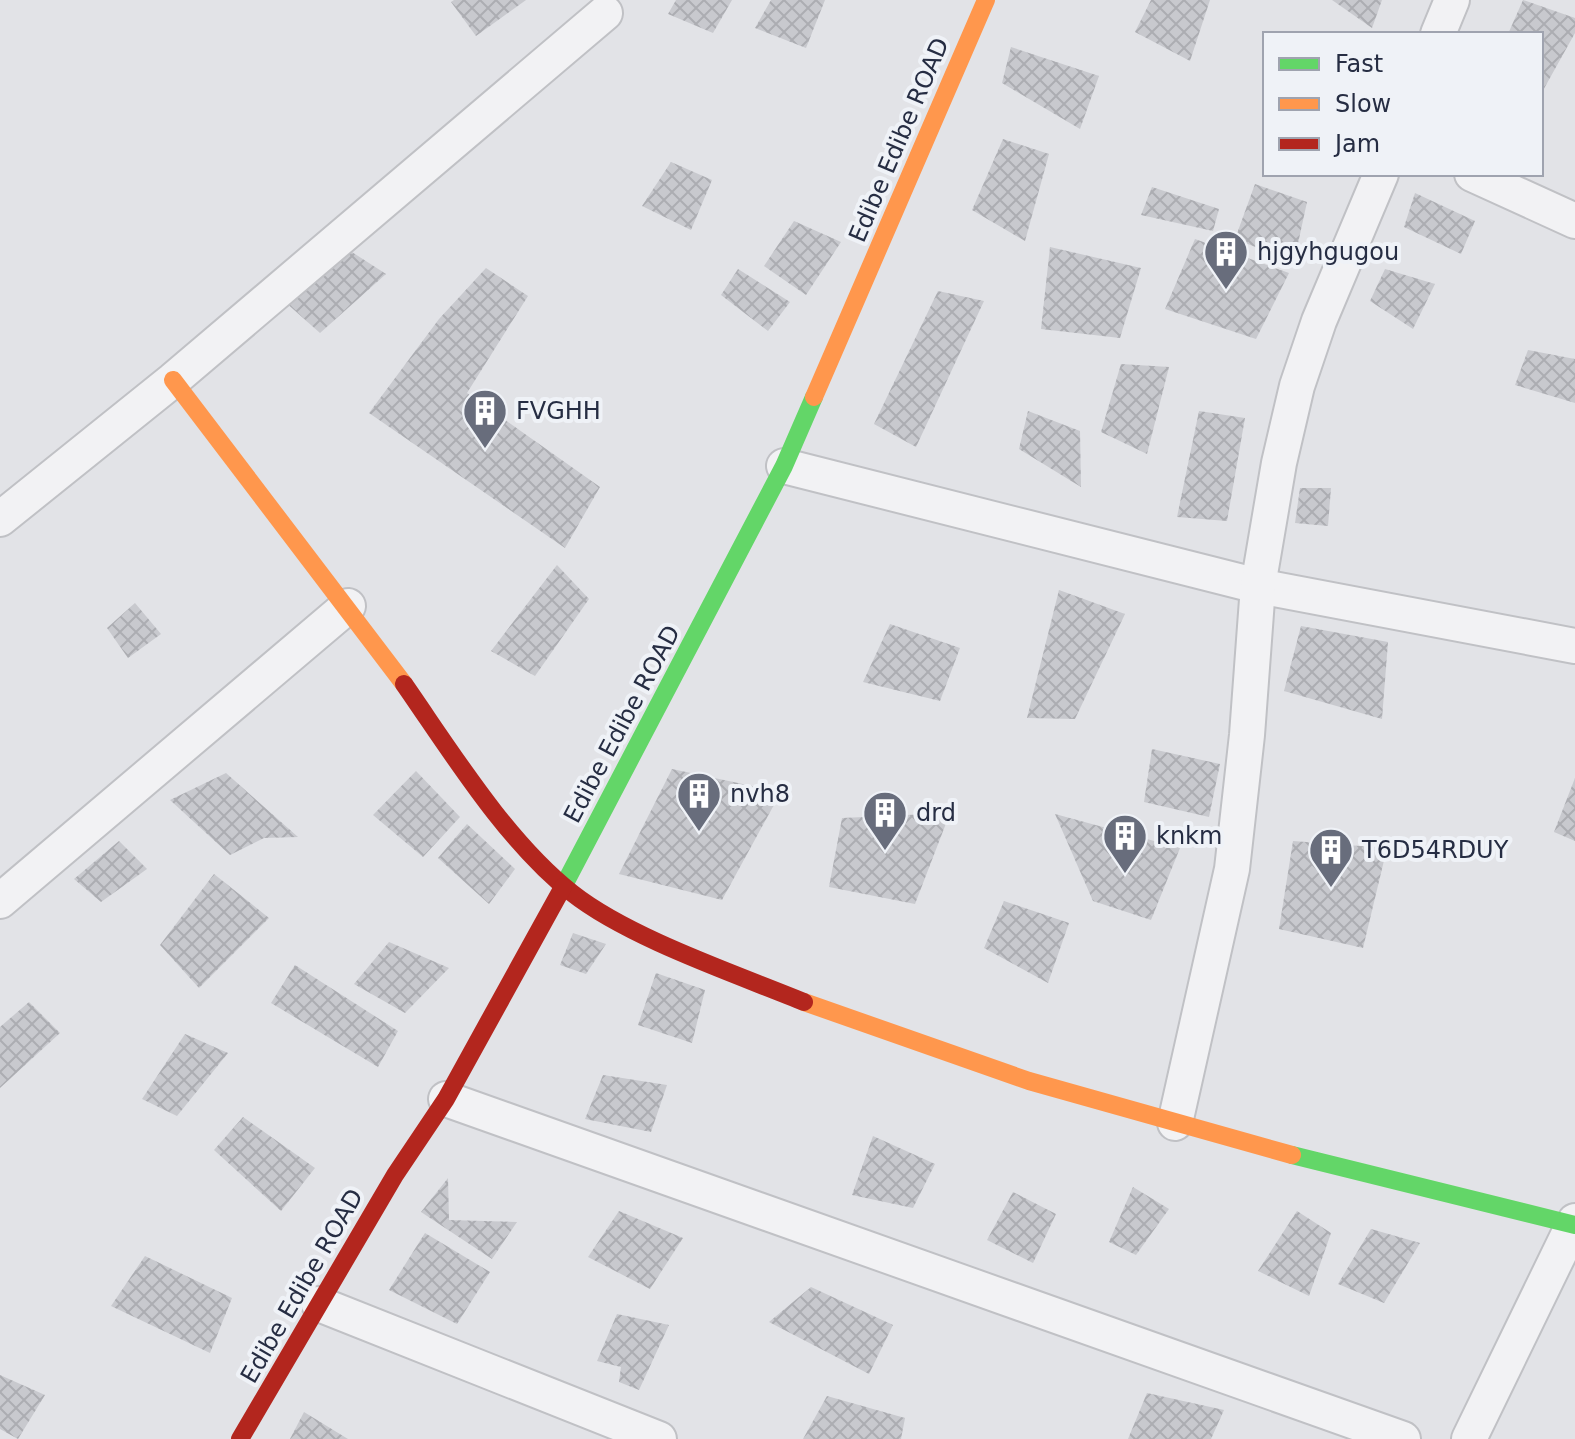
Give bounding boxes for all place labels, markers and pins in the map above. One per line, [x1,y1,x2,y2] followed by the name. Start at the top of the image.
[1202,228,1250,291] building icon: hjgyhgugou
[1257,238,1399,266] place label: hjgyhgugou
[461,387,509,450] building icon: FVGHH
[516,397,601,425] place label: FVGHH
[675,770,723,833] building icon: nvh8
[730,780,790,808] place label: nvh8
[861,789,909,852] building icon: drd
[916,799,956,827] place label: drd
[1101,812,1149,875] building icon: knkm
[1156,822,1222,850] place label: knkm
[1307,826,1355,889] building icon: T6D54RDUY
[1361,836,1509,864] place label: T6D54RDUY

